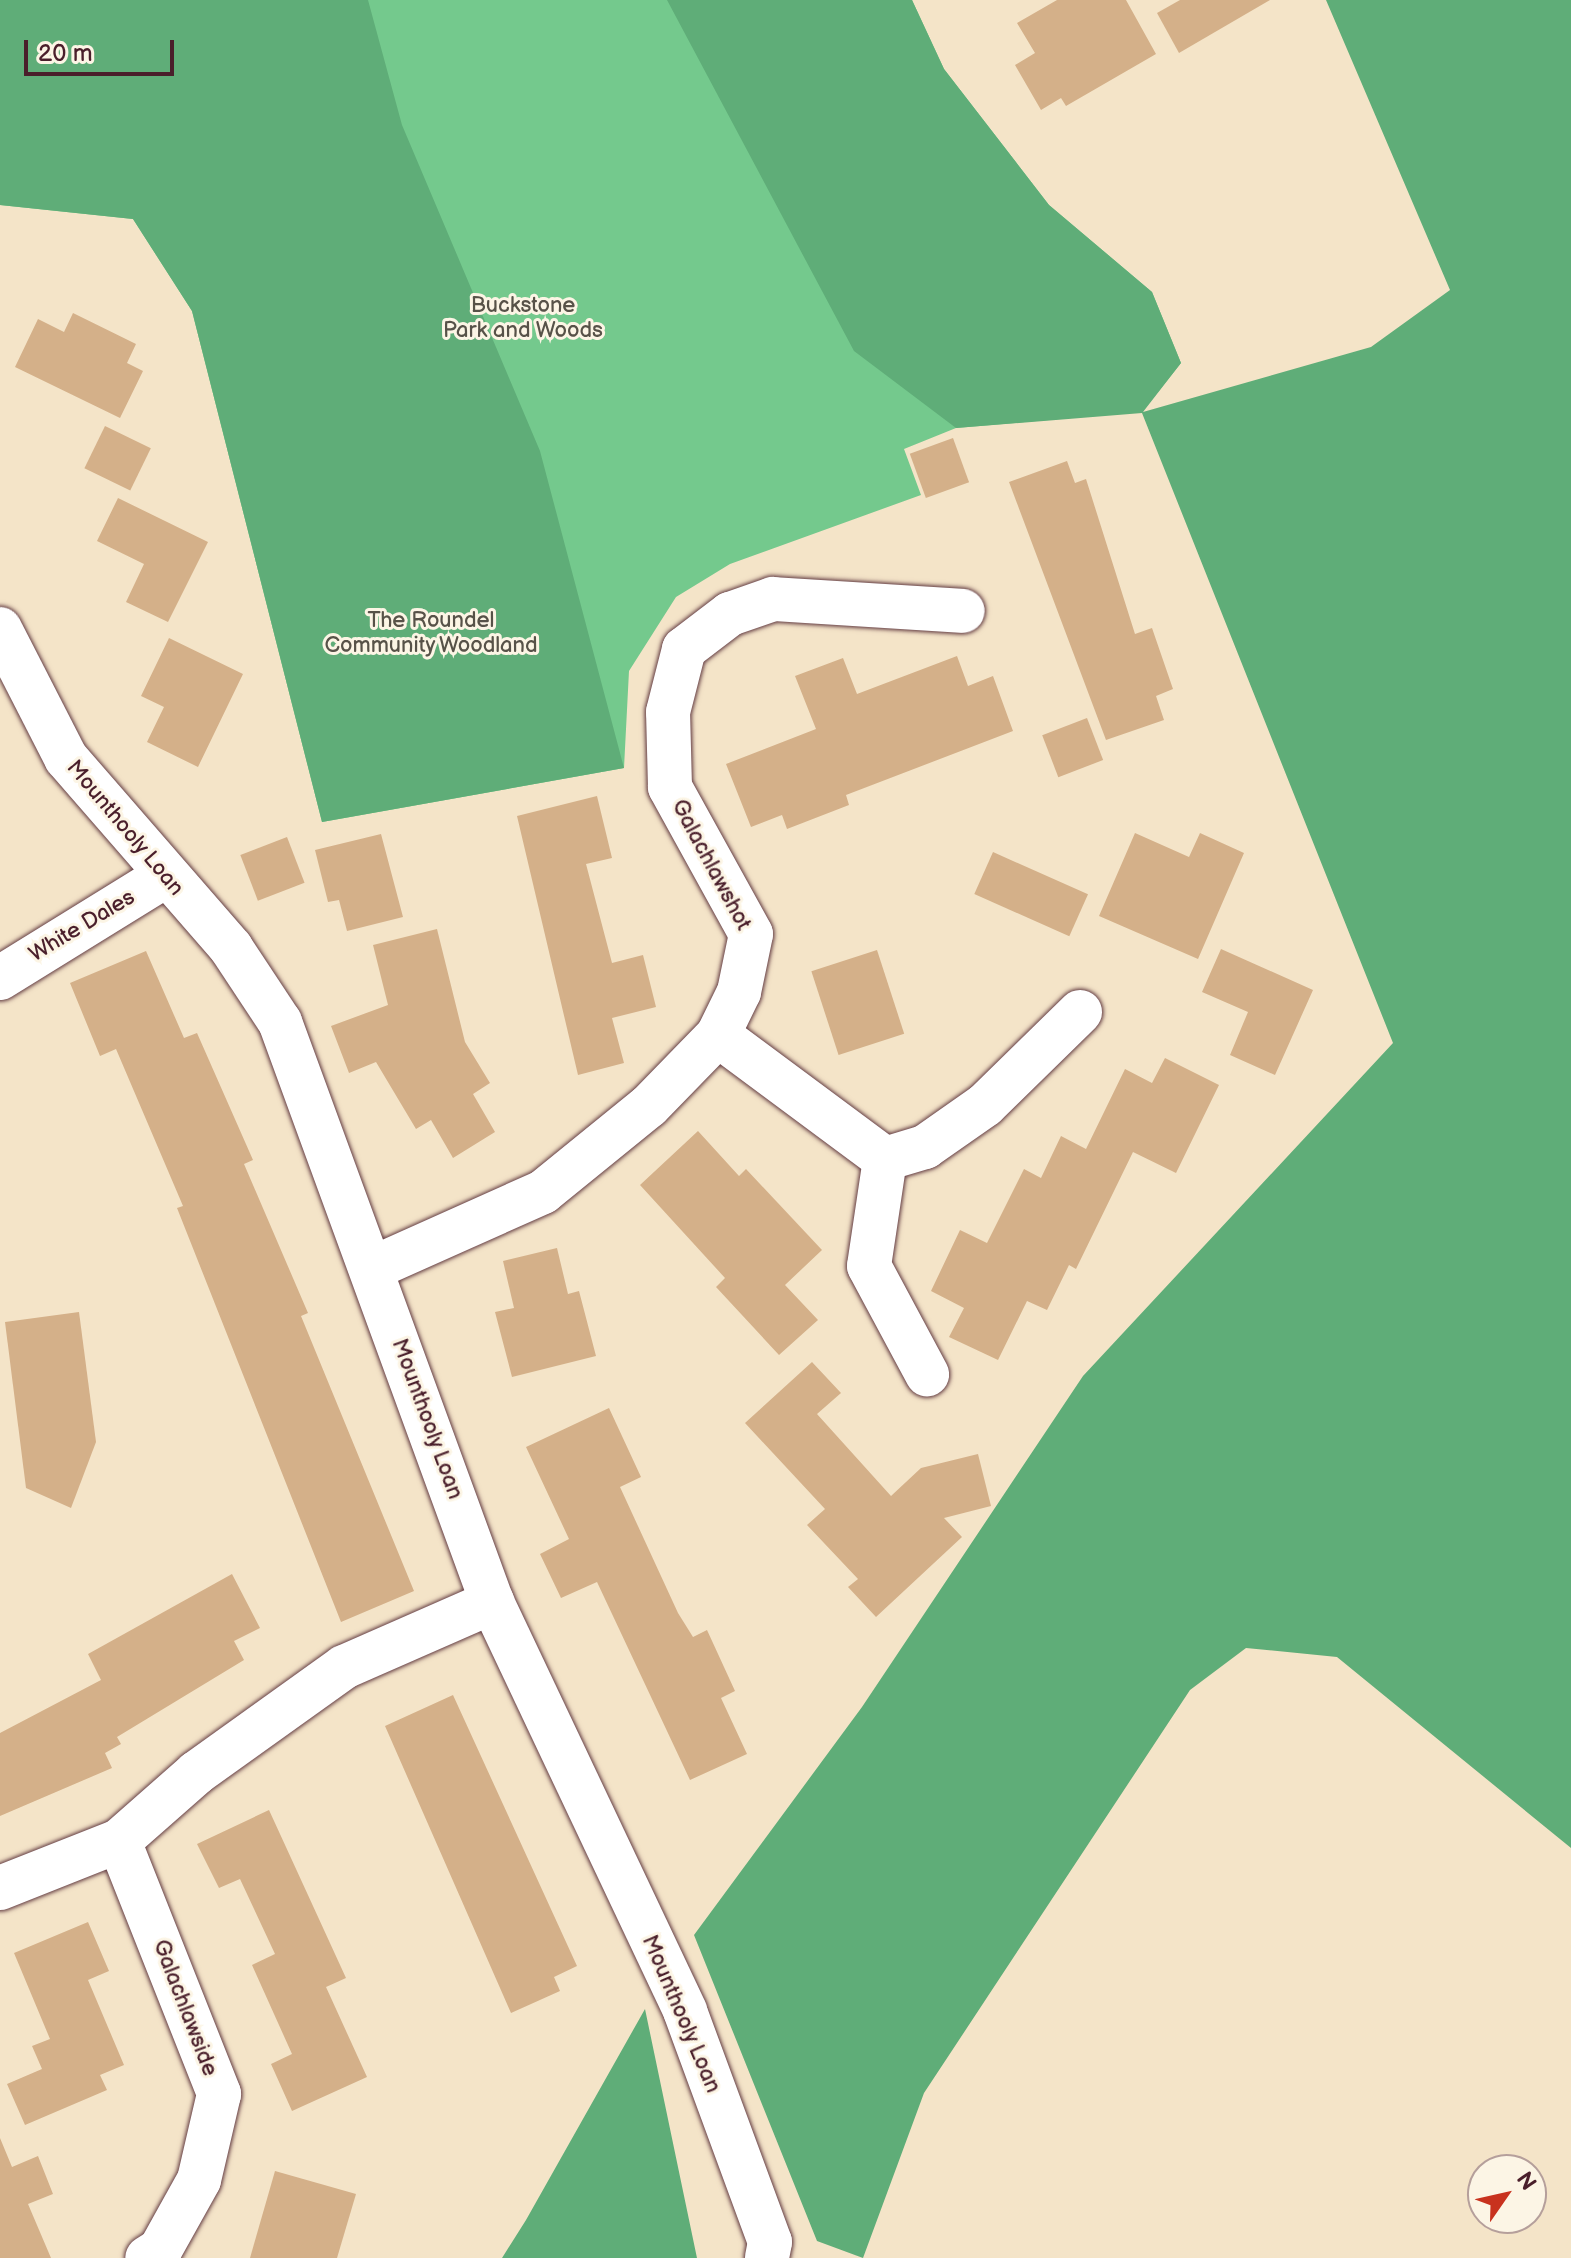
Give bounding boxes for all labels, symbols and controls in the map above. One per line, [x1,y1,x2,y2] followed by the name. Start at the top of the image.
[28,24,178,74] scale bar
[38,39,93,68] text: 20 m
[443,292,603,344] park label: Buckstone Park and Woods
[323,607,539,658] park label: The Roundel Community Woodland
[60,754,190,902] street label: Mounthooly Loan
[666,795,756,935] street label: Galachlawshot
[24,884,140,968] street label: White Dales
[386,1335,468,1503] street label: Mounthooly Loan
[636,1931,726,2097] street label: Mounthooly Loan
[147,1936,223,2080] street label: Galachlawside
[1467,2154,1547,2234] north arrow
[1510,2167,1541,2196] text: N

